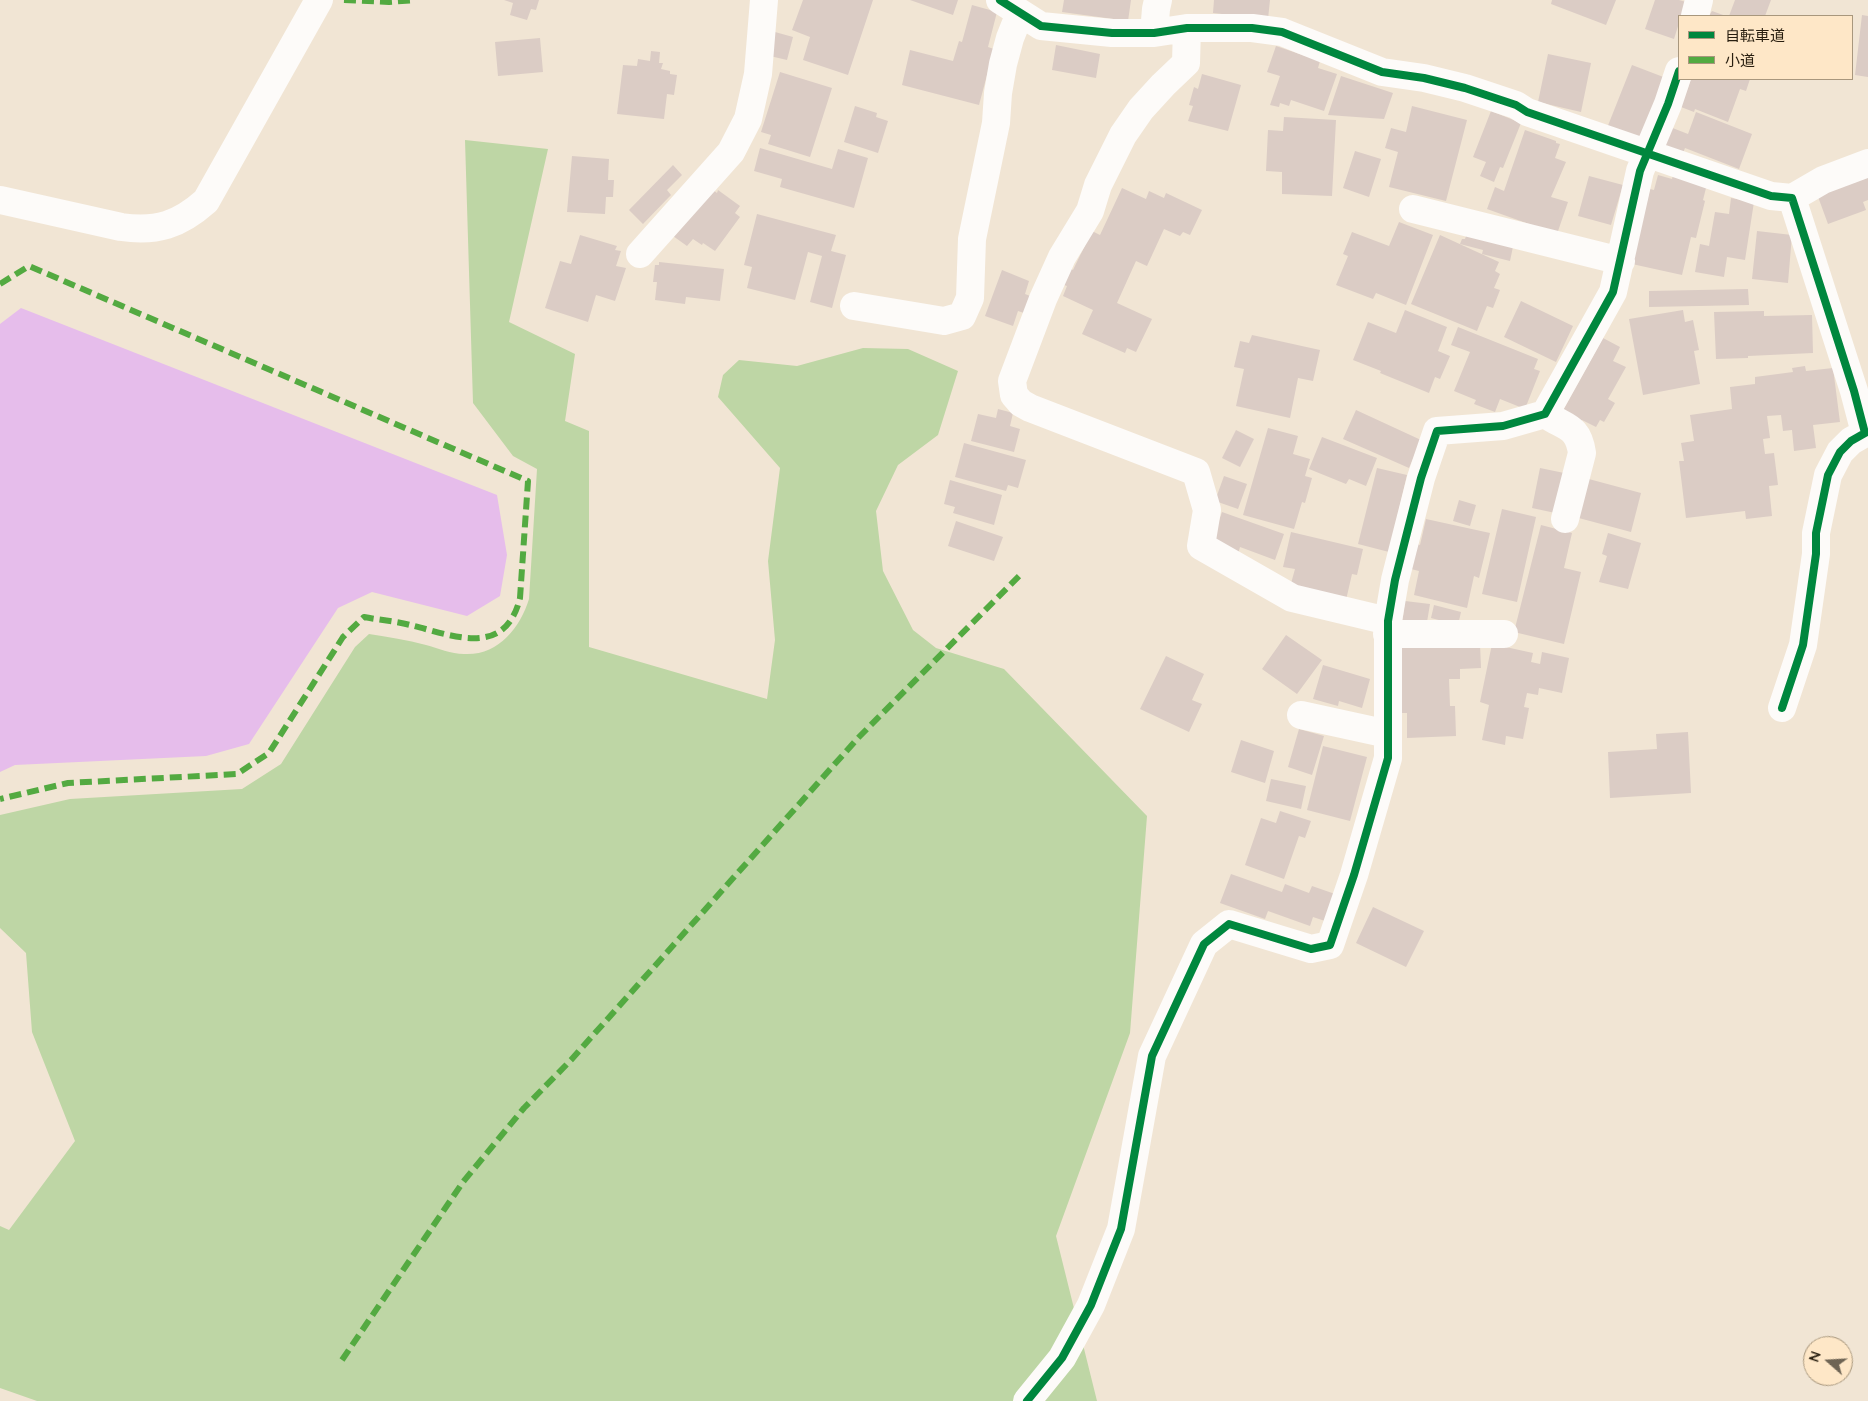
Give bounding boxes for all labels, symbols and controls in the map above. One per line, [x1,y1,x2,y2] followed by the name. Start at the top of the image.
[1678,15,1853,80] legend
[1725,26,1785,45] text: 自転車道
[1725,51,1755,70] text: 小道
[1803,1336,1853,1386] north arrow
[1805,1349,1825,1364] text: N

